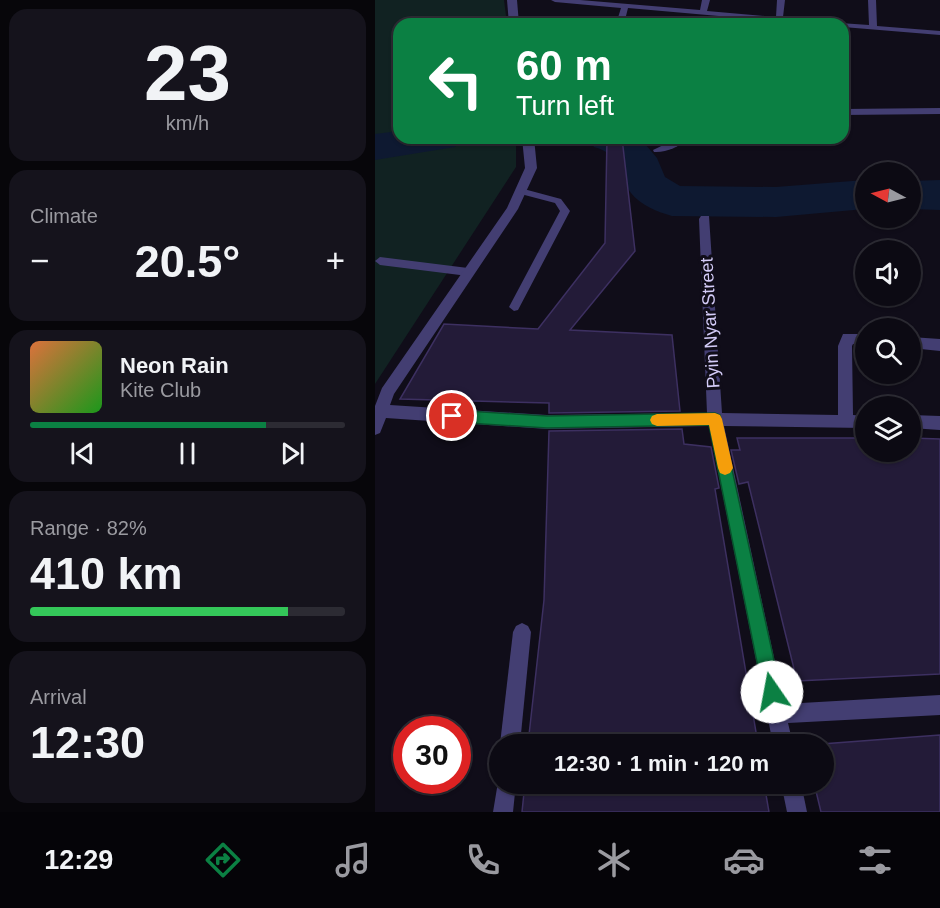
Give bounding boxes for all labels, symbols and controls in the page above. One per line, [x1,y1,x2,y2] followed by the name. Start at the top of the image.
[144,29,231,117] text: 23
[417,42,495,120] icon: left
[516,42,612,89] text: 60 m
[516,91,614,121] text: Turn left
[166,112,209,134] text: km/h
[855,162,921,228] north arrow
[855,162,921,462] map controls
[30,205,98,227] text: Climate
[135,236,240,287] text: 20.5°
[855,240,921,306] button: sound
[30,242,49,279] text: −
[326,242,345,279] text: +
[697,257,723,389] street label: Pyin Nyar Street
[855,318,921,384] button: search
[120,353,229,378] text: Neon Rain
[120,379,201,401] text: Kite Club
[426,390,477,441] pin
[855,396,921,462] button: layers
[435,399,468,432] icon: arrive
[66,437,99,470] icon: previous
[171,437,204,470] icon: pause
[276,437,309,470] icon: next
[30,517,147,539] text: Range · 82%
[30,548,183,599] text: 410 km
[740,660,804,724] position arrow
[30,686,87,708] text: Arrival
[393,716,471,794] speed limit sign: 30
[30,717,145,768] text: 12:30
[554,751,769,776] text: 12:30 · 1 min · 120 m
[202,839,244,881] icon: directions
[332,839,374,881] icon: music
[462,839,504,881] icon: phone
[593,839,635,881] icon: climate
[723,839,765,881] icon: car
[854,839,896,881] icon: filters
[44,845,113,875] text: 12:29

